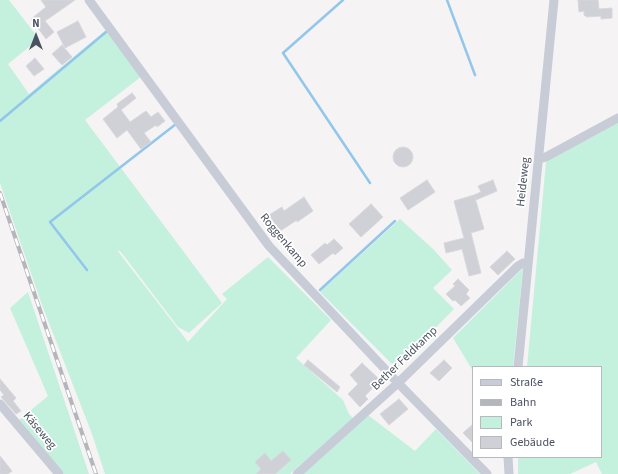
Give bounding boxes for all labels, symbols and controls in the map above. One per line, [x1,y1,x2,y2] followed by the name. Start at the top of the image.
[16,16,56,56] north arrow
[32,16,40,31] text: N
[514,156,534,208] street label: Heideweg
[256,211,310,271] street label: Roggenkamp
[369,324,441,394] street label: Bether Feldkamp
[472,366,602,458] legend
[510,374,543,391] text: Straße
[510,394,536,411] text: Bahn
[19,409,59,453] street label: Käseweg
[510,414,532,431] text: Park
[510,434,555,451] text: Gebäude

